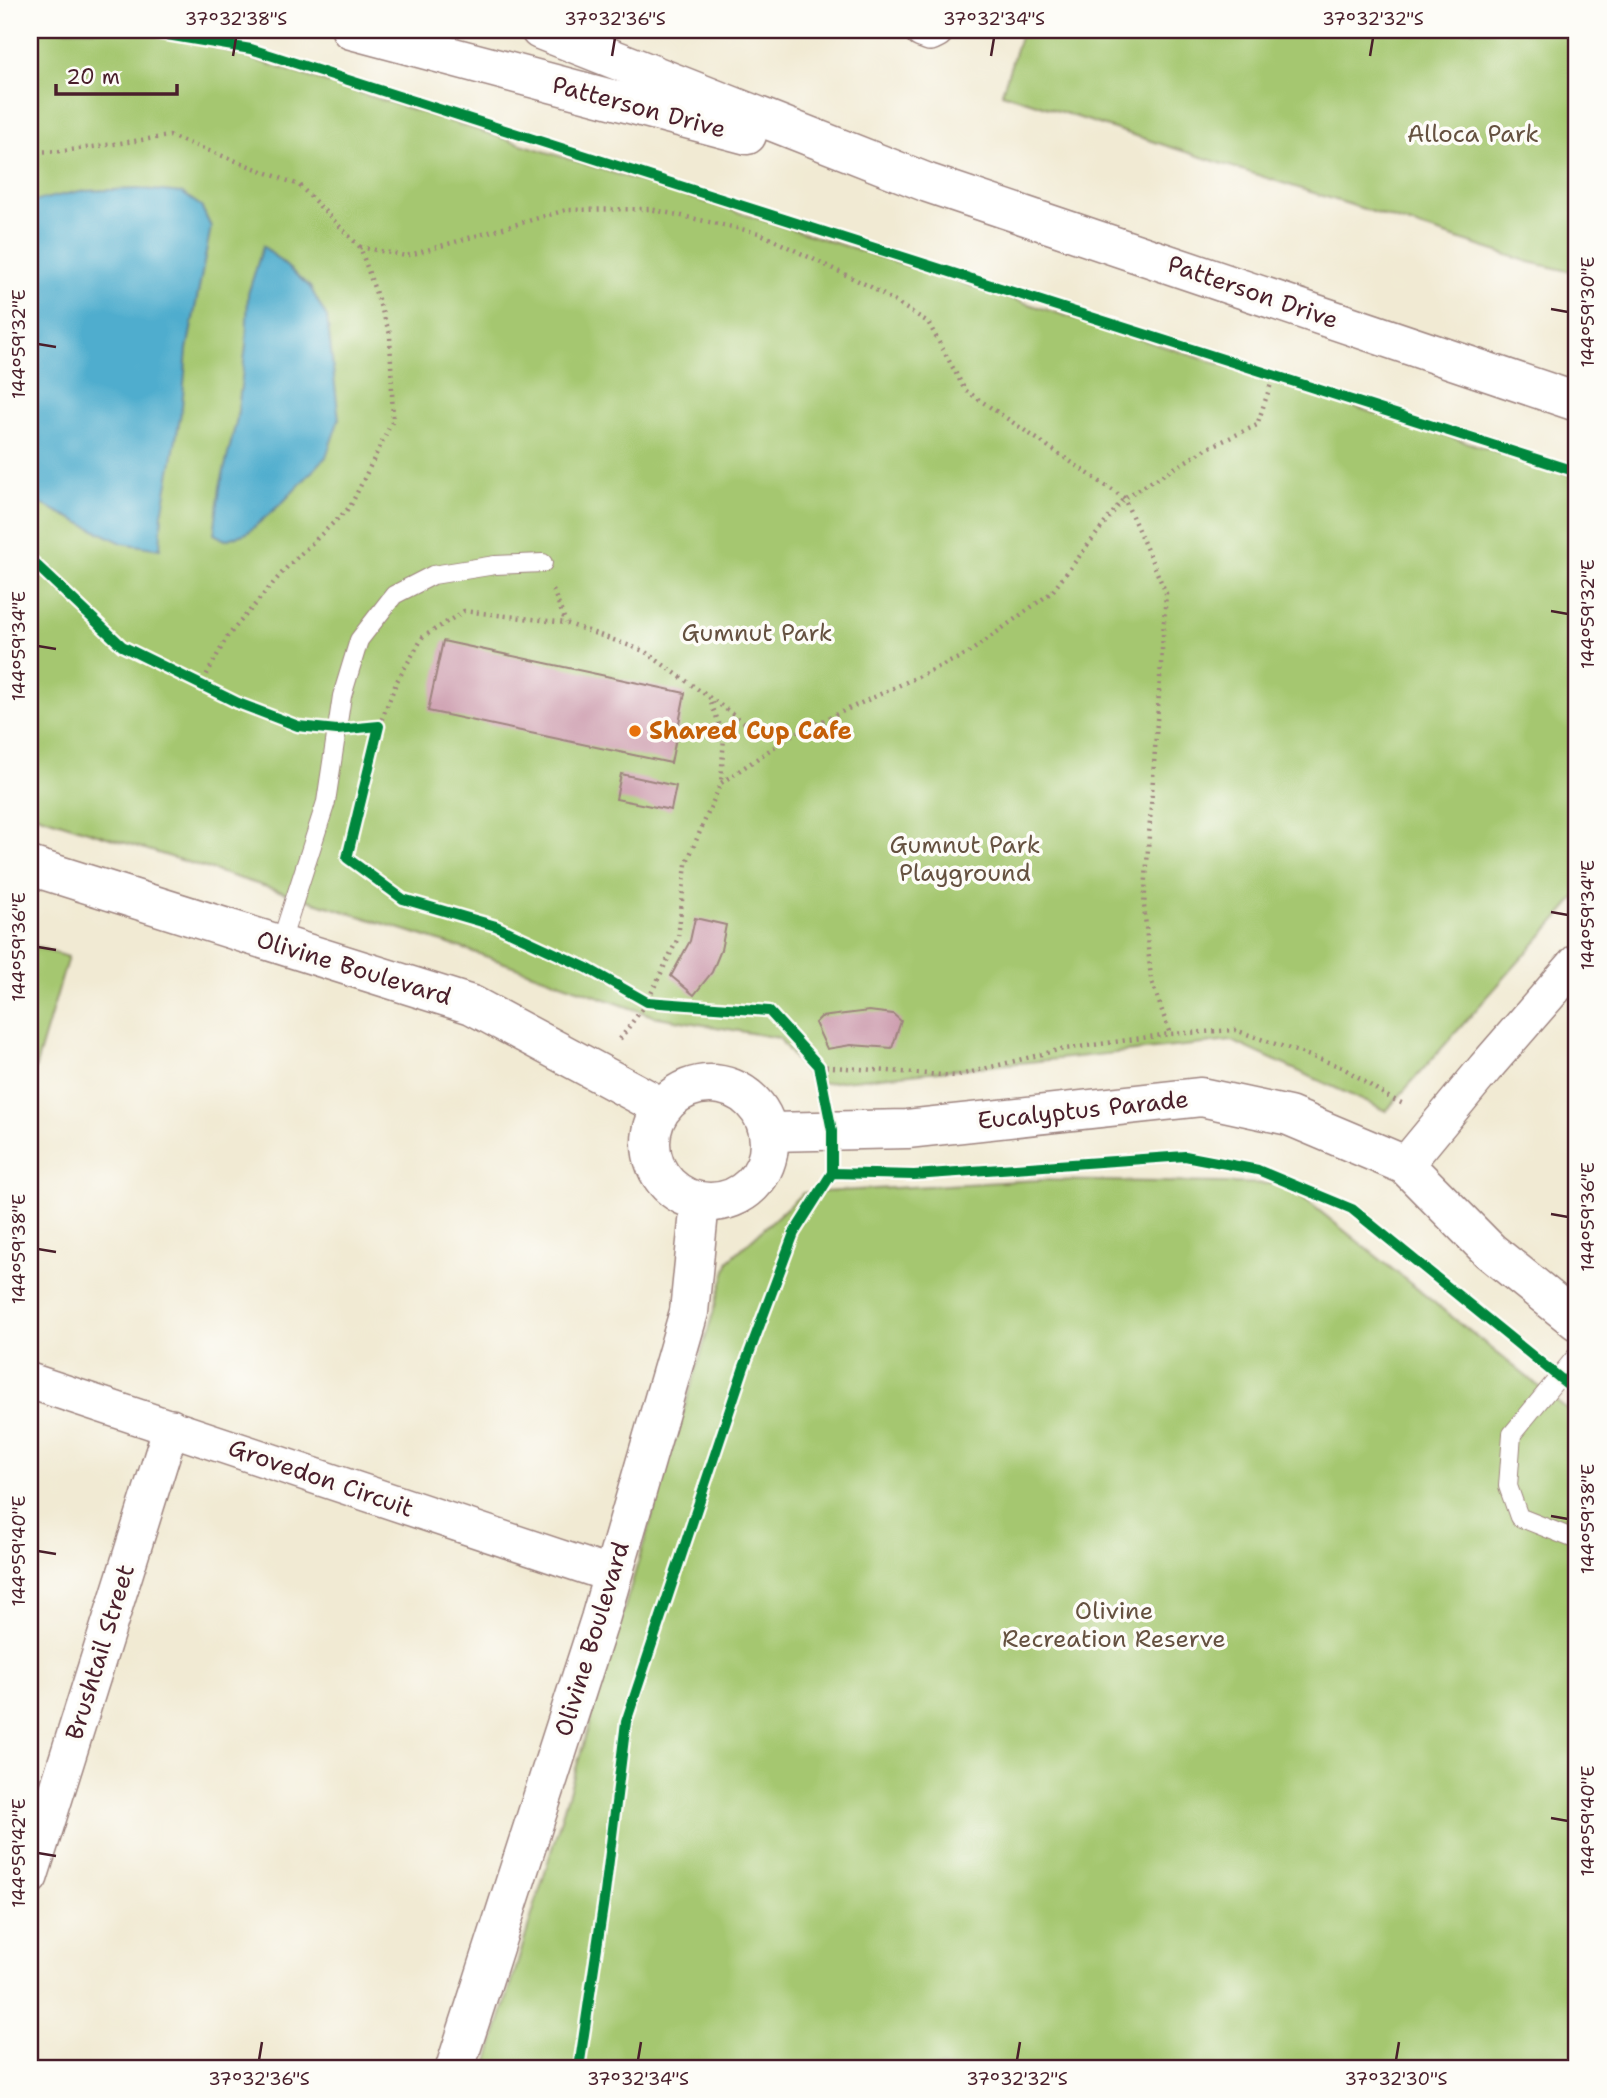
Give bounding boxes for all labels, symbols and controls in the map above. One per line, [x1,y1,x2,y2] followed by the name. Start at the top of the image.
[185,7,287,31] text: 37°32'38"S
[564,7,666,31] text: 37°32'36"S
[943,7,1045,31] text: 37°32'34"S
[1322,7,1424,31] text: 37°32'32"S
[56,52,177,96] scale bar
[66,63,120,91] text: 20 m
[549,68,729,146] street label: Patterson Drive
[1407,118,1539,150] park label: Alloca Park
[1163,248,1343,336] street label: Patterson Drive
[1576,256,1600,368] text: 144°59'30"E
[7,289,31,399] text: 144°59'32"E
[1576,559,1600,669] text: 144°59'32"E
[7,591,31,701] text: 144°59'34"E
[681,617,833,649] park label: Gumnut Park
[649,715,852,747] place label: Shared Cup Cafe
[627,723,643,739] marker: Shared Cup Cafe
[889,829,1041,889] park label: Gumnut Park Playground
[1576,860,1600,970] text: 144°59'34"E
[7,892,31,1002] text: 144°59'36"E
[253,923,455,1013] street label: Olivine Boulevard
[976,1083,1190,1137] street label: Eucalyptus Parade
[1576,1162,1600,1272] text: 144°59'36"E
[7,1194,31,1304] text: 144°59'38"E
[224,1431,418,1525] street label: Grovedon Circuit
[1576,1464,1600,1574] text: 144°59'38"E
[7,1496,31,1606] text: 144°59'40"E
[547,1538,637,1740] street label: Olivine Boulevard
[58,1560,142,1744] street label: Brushtail Street
[1002,1595,1226,1655] park label: Olivine Recreation Reserve
[1576,1766,1600,1876] text: 144°59'40"E
[7,1798,31,1908] text: 144°59'42"E
[208,2067,310,2091] text: 37°32'36"S
[587,2067,689,2091] text: 37°32'34"S
[966,2067,1068,2091] text: 37°32'32"S
[1345,2067,1447,2091] text: 37°32'30"S

